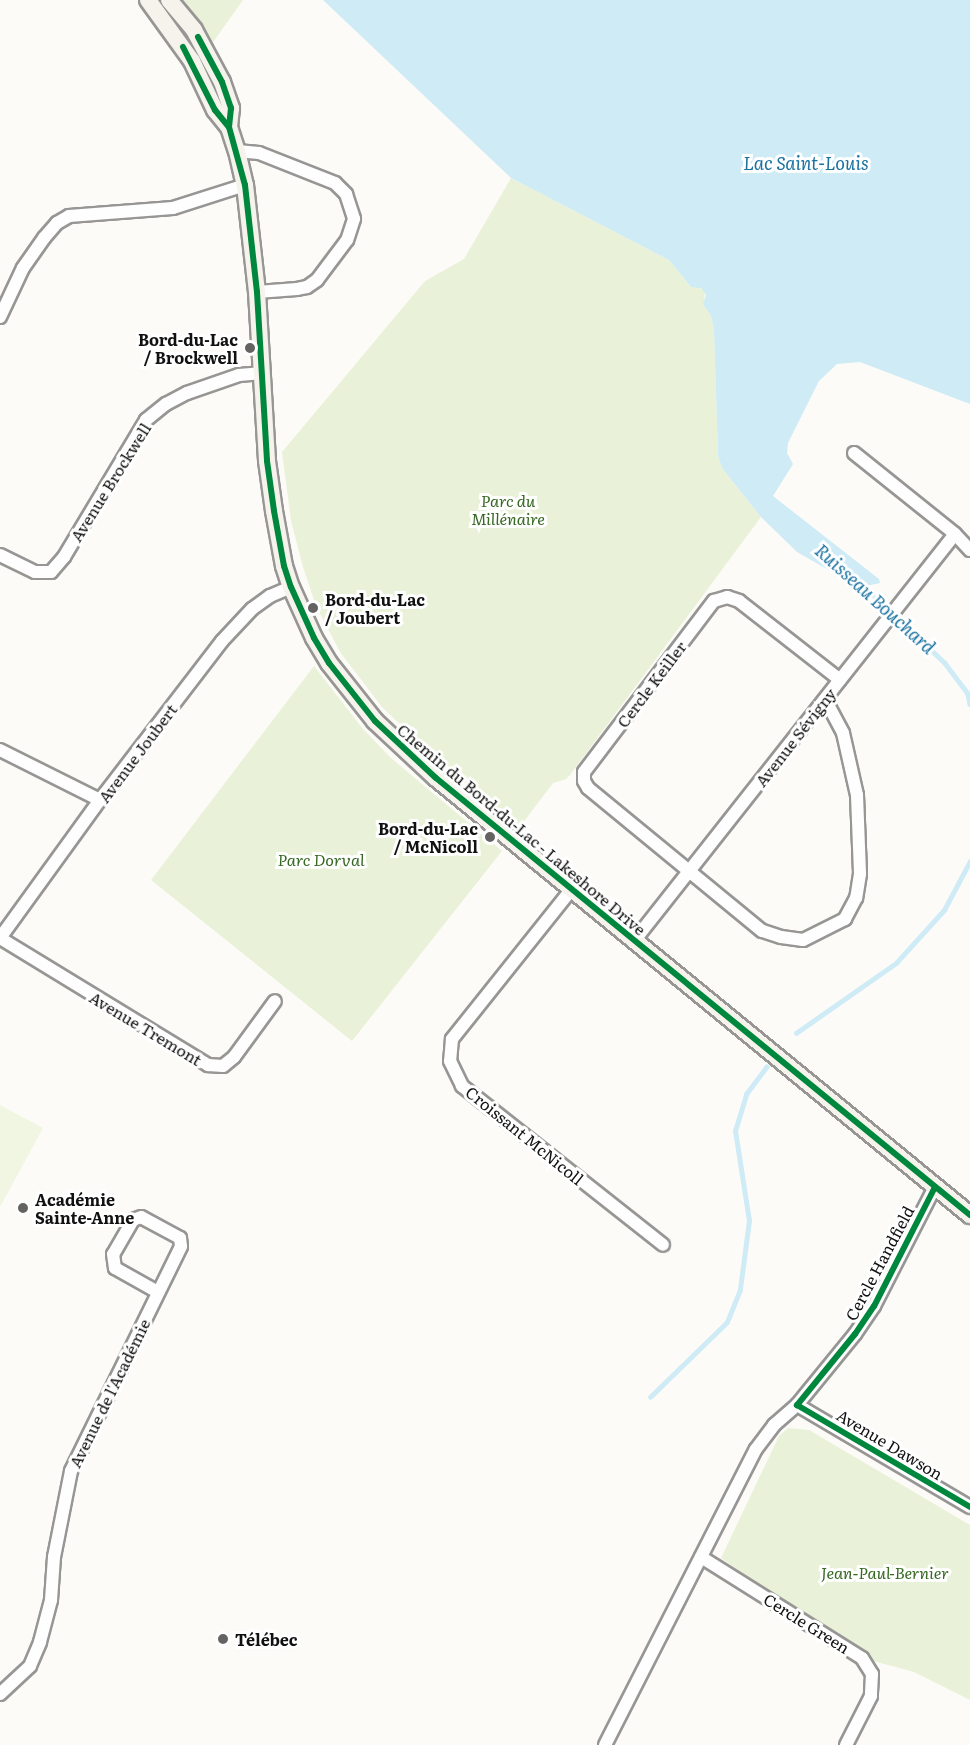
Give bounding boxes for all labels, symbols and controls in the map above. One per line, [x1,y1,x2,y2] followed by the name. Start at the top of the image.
[743,152,869,174] water label: Lac Saint-Louis
[138,329,238,367] place label: Bord-du-Lac / Brockwell
[243,341,257,355] marker: Bord-du-Lac / Brockwell
[66,419,154,545] street label: Avenue Brockwell
[471,490,545,528] park label: Parc du Millénaire
[811,540,939,658] water label: Ruisseau Bouchard
[325,589,425,627] place label: Bord-du-Lac / Joubert
[306,601,320,615] marker: Bord-du-Lac / Joubert
[612,637,690,731] street label: Cercle Keiller
[751,684,839,790] street label: Avenue Sévigny
[94,700,180,806] street label: Avenue Joubert
[394,719,650,939] street label: Chemin du Bord-du-Lac - Lakeshore Drive
[378,818,478,856] place label: Bord-du-Lac / McNicoll
[483,830,497,844] marker: Bord-du-Lac / McNicoll
[278,849,364,869] park label: Parc Dorval
[86,987,206,1069] street label: Avenue Tremont
[462,1082,588,1188] street label: Croissant McNicoll
[35,1189,134,1227] place label: Académie Sainte-Anne
[16,1201,30,1215] marker: Académie Sainte-Anne
[841,1203,917,1323] street label: Cercle Handfield
[65,1315,153,1471] street label: Avenue de l'Académie
[833,1405,947,1483] street label: Avenue Dawson
[821,1562,949,1582] park label: Jean-Paul-Bernier
[760,1589,854,1657] street label: Cercle Green
[235,1629,298,1649] place label: Télébec
[216,1632,230,1646] marker: Télébec

